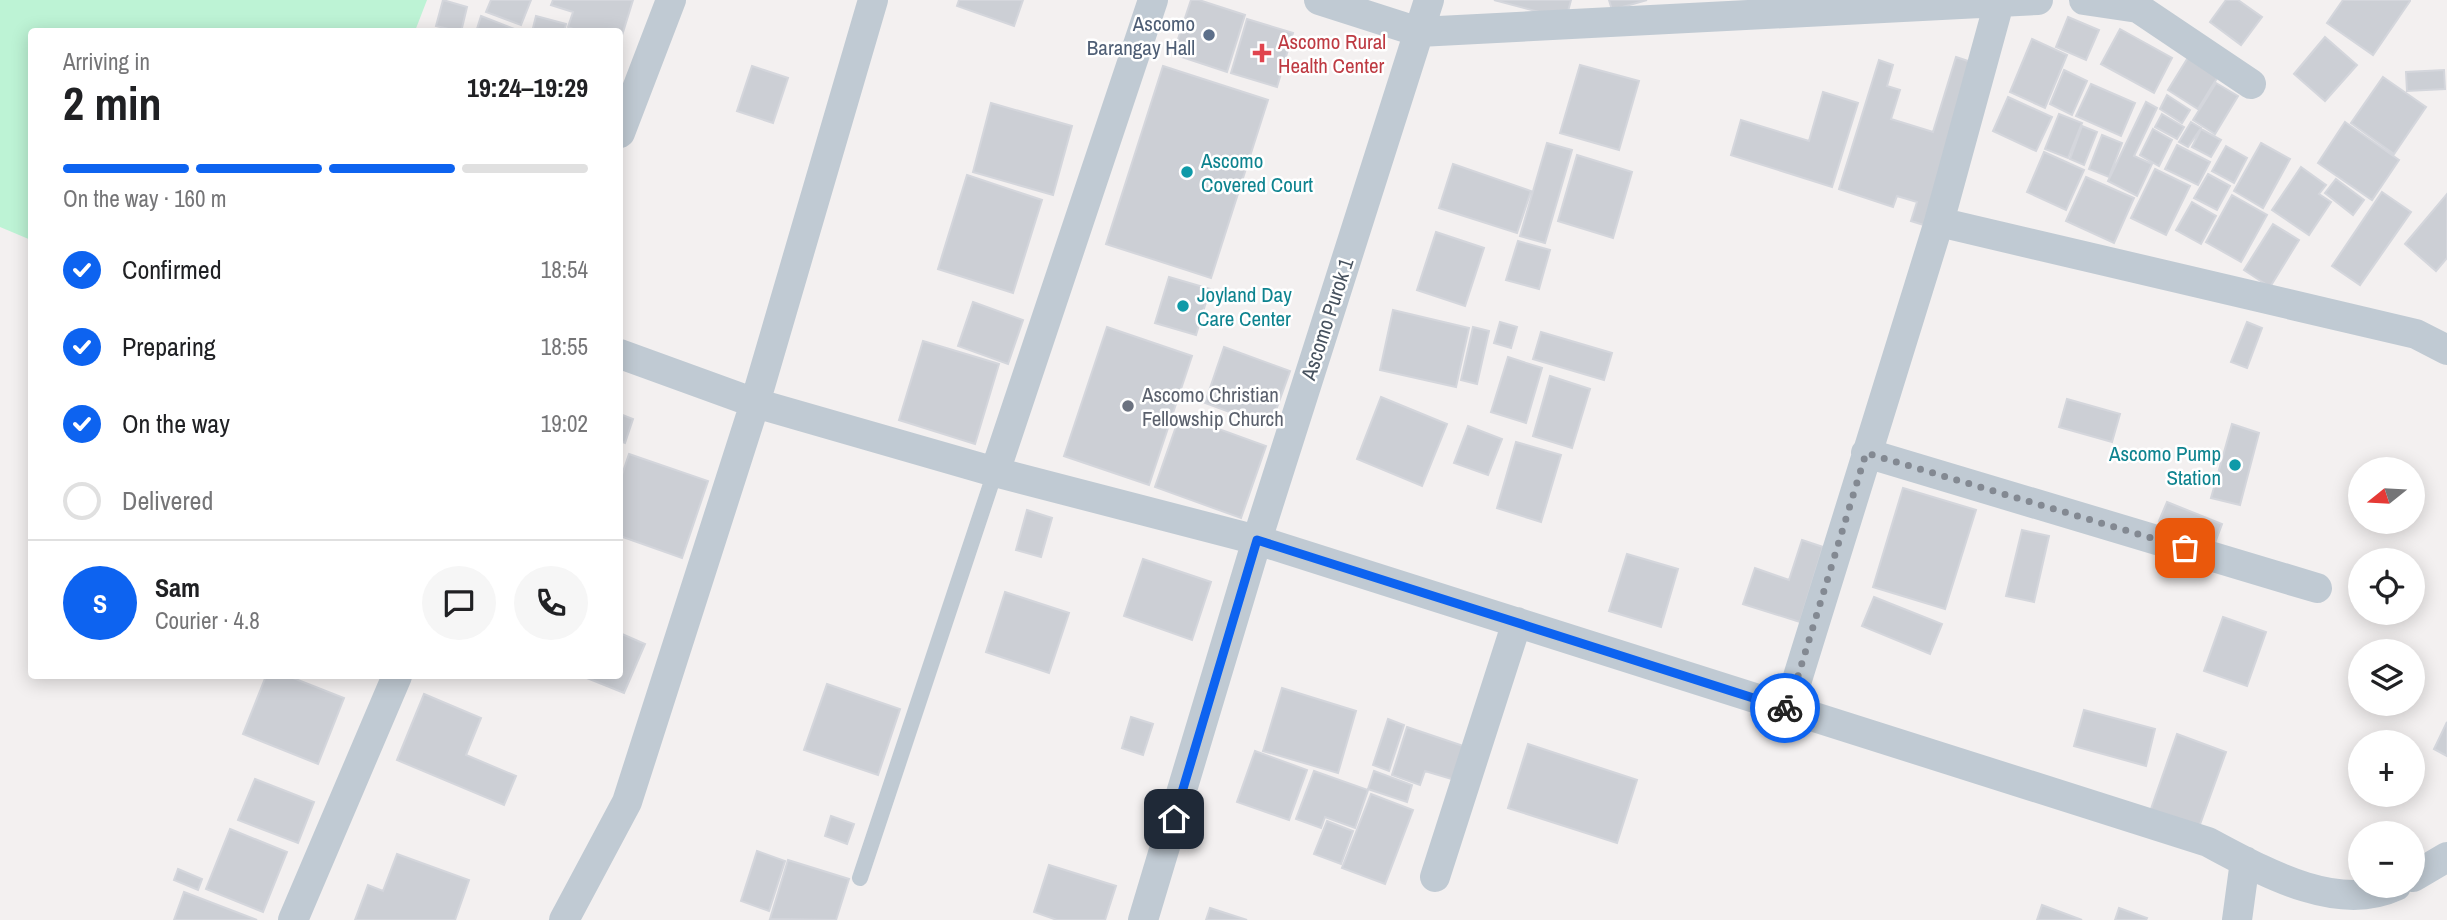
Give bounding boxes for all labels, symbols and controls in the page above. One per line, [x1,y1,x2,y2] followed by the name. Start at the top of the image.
[1087,9,1195,62] place label: Ascomo Barangay Hall
[1201,27,1217,43] marker: Ascomo Barangay Hall
[1277,27,1386,80] place label: Ascomo Rural Health Center
[1252,43,1272,63] marker: Ascomo Rural Health Center
[63,46,150,77] text: Arriving in
[467,70,588,105] text: 19:24–19:29
[63,72,162,134] text: 2 min
[1200,146,1313,199] place label: Ascomo Covered Court
[1179,164,1195,180] marker: Ascomo Covered Court
[63,183,227,214] text: On the way · 160 m
[63,251,101,289] icon: check
[122,252,222,287] text: Confirmed
[541,254,588,285] text: 18:54
[1293,254,1360,385] street label: Ascomo Purok 1
[1197,280,1292,333] place label: Joyland Day Care Center
[1175,298,1191,314] marker: Joyland Day Care Center
[63,328,101,366] icon: check
[122,329,216,364] text: Preparing
[541,331,588,362] text: 18:55
[1141,380,1284,433] place label: Ascomo Christian Fellowship Church
[1120,398,1136,414] marker: Ascomo Christian Fellowship Church
[63,405,101,443] icon: check
[122,406,230,441] text: On the way
[541,408,588,439] text: 19:02
[2108,439,2221,492] place label: Ascomo Pump Station
[2227,457,2243,473] marker: Ascomo Pump Station
[2348,457,2426,534] north arrow
[2348,457,2425,898] map controls
[122,483,213,518] text: Delivered
[2155,518,2215,578] pin
[2166,529,2204,567] icon: bag
[2348,548,2425,625] button: locate
[422,566,496,640] button: chat
[514,566,588,640] button: phone
[155,570,200,605] text: Sam
[93,586,107,621] text: S
[155,605,260,636] text: Courier · 4.8
[2348,639,2425,716] button: layers
[1750,673,1820,743] courier
[1766,689,1804,727] icon: bike
[2348,730,2425,807] button: +
[1144,789,1204,849] pin
[1155,800,1193,838] icon: home
[2348,821,2425,898] button: −

